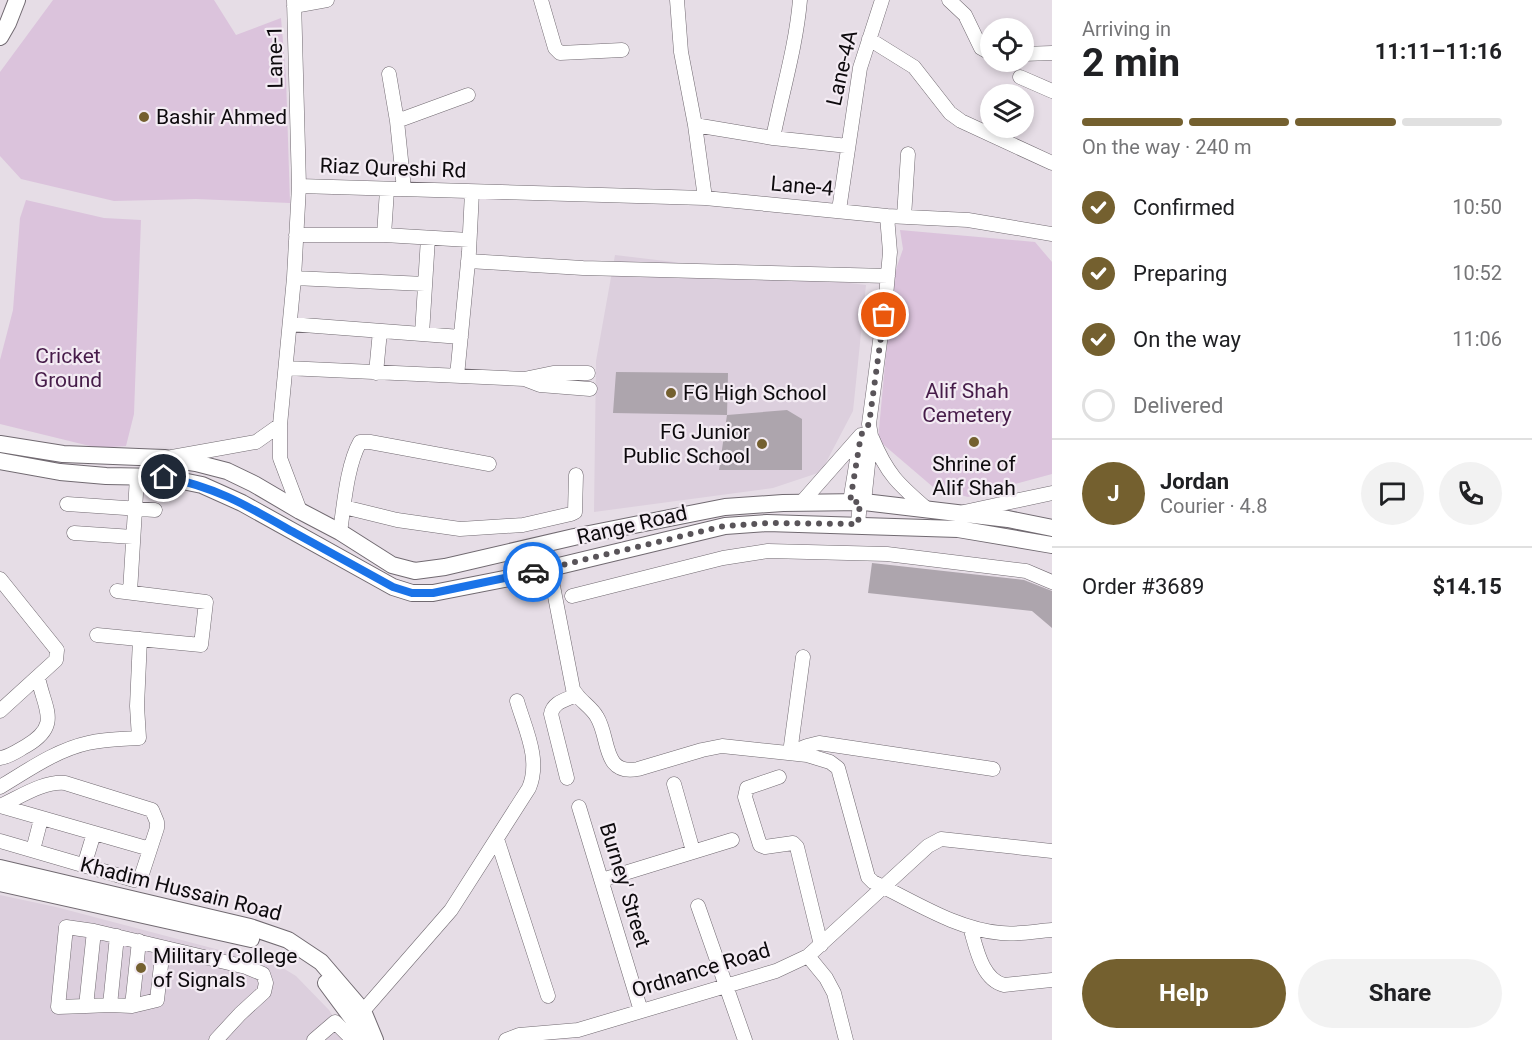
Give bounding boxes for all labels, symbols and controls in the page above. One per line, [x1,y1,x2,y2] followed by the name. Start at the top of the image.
[1082,17,1171,41] text: Arriving in
[980,18,1034,138] map controls
[980,18,1034,72] button: locate
[262,25,288,89] street label: Lane-1
[822,28,862,108] street label: Lane-4A
[1375,39,1502,64] text: 11:11–11:16
[1082,40,1180,86] text: 2 min
[980,84,1034,138] button: layers
[156,105,287,129] place label: Bashir Ahmed
[137,110,151,124] marker: Bashir Ahmed
[1082,135,1251,159] text: On the way · 240 m
[319,153,467,183] street label: Riaz Qureshi Rd
[770,171,835,201] street label: Lane-4
[1082,191,1115,224] icon: check
[1133,195,1235,220] text: Confirmed
[1452,195,1502,219] text: 10:50
[1082,257,1115,290] icon: check
[1133,261,1227,286] text: Preparing
[1452,261,1502,285] text: 10:52
[858,289,909,340] pin
[867,298,900,331] icon: bag
[1082,323,1115,356] icon: check
[1133,327,1241,352] text: On the way
[1452,327,1502,351] text: 11:06
[34,344,102,392] park label: Cricket Ground
[922,379,1012,427] park label: Alif Shah Cemetery
[683,381,827,405] place label: FG High School
[664,386,678,400] marker: FG High School
[1133,393,1223,418] text: Delivered
[623,420,750,468] place label: FG Junior Public School
[967,435,981,449] marker: Shrine of Alif Shah
[755,437,769,451] marker: FG Junior Public School
[138,451,189,502] pin
[932,452,1016,500] place label: Shrine of Alif Shah
[147,460,180,493] icon: home
[1361,462,1424,525] button: chat
[1439,462,1502,525] button: phone
[1160,469,1229,494] text: Jordan
[1107,481,1120,506] text: J
[1160,494,1267,518] text: Courier · 4.8
[575,501,689,549] street label: Range Road
[503,542,563,602] courier
[517,556,550,589] icon: car
[1082,574,1204,599] text: Order #3689
[1433,574,1502,599] text: $14.15
[595,820,655,950] street label: Burney' Street
[78,852,284,926] street label: Khadim Hussain Road
[629,938,773,1002] street label: Ordnance Road
[153,944,297,992] place label: Military College of Signals
[1082,959,1286,1028] button: Help
[1298,959,1502,1028] button: Share
[134,961,148,975] marker: Military College of Signals

